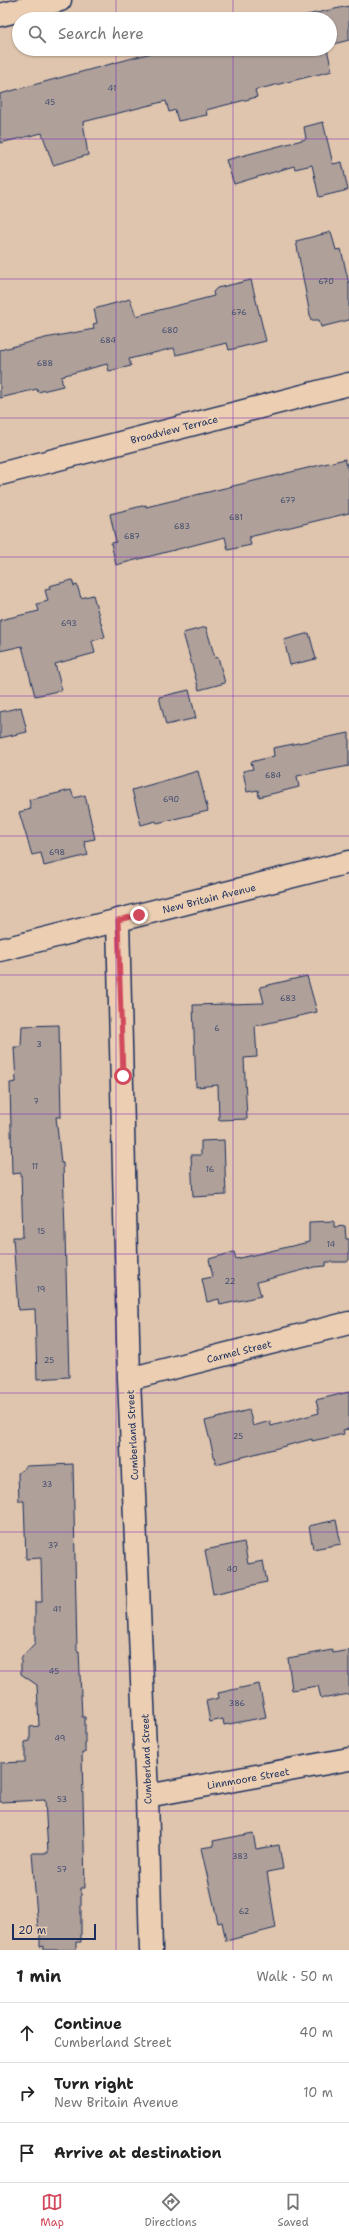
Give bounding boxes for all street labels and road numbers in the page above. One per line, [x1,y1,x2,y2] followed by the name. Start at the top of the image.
[129,412,220,447] street label: Broadview Terrace
[161,881,258,916] street label: New Britain Avenue
[205,1337,273,1366] street label: Carmel Street
[124,1389,141,1480] street label: Cumberland Street
[138,1714,155,1804] street label: Cumberland Street
[206,1765,290,1792] street label: Linnmoore Street

